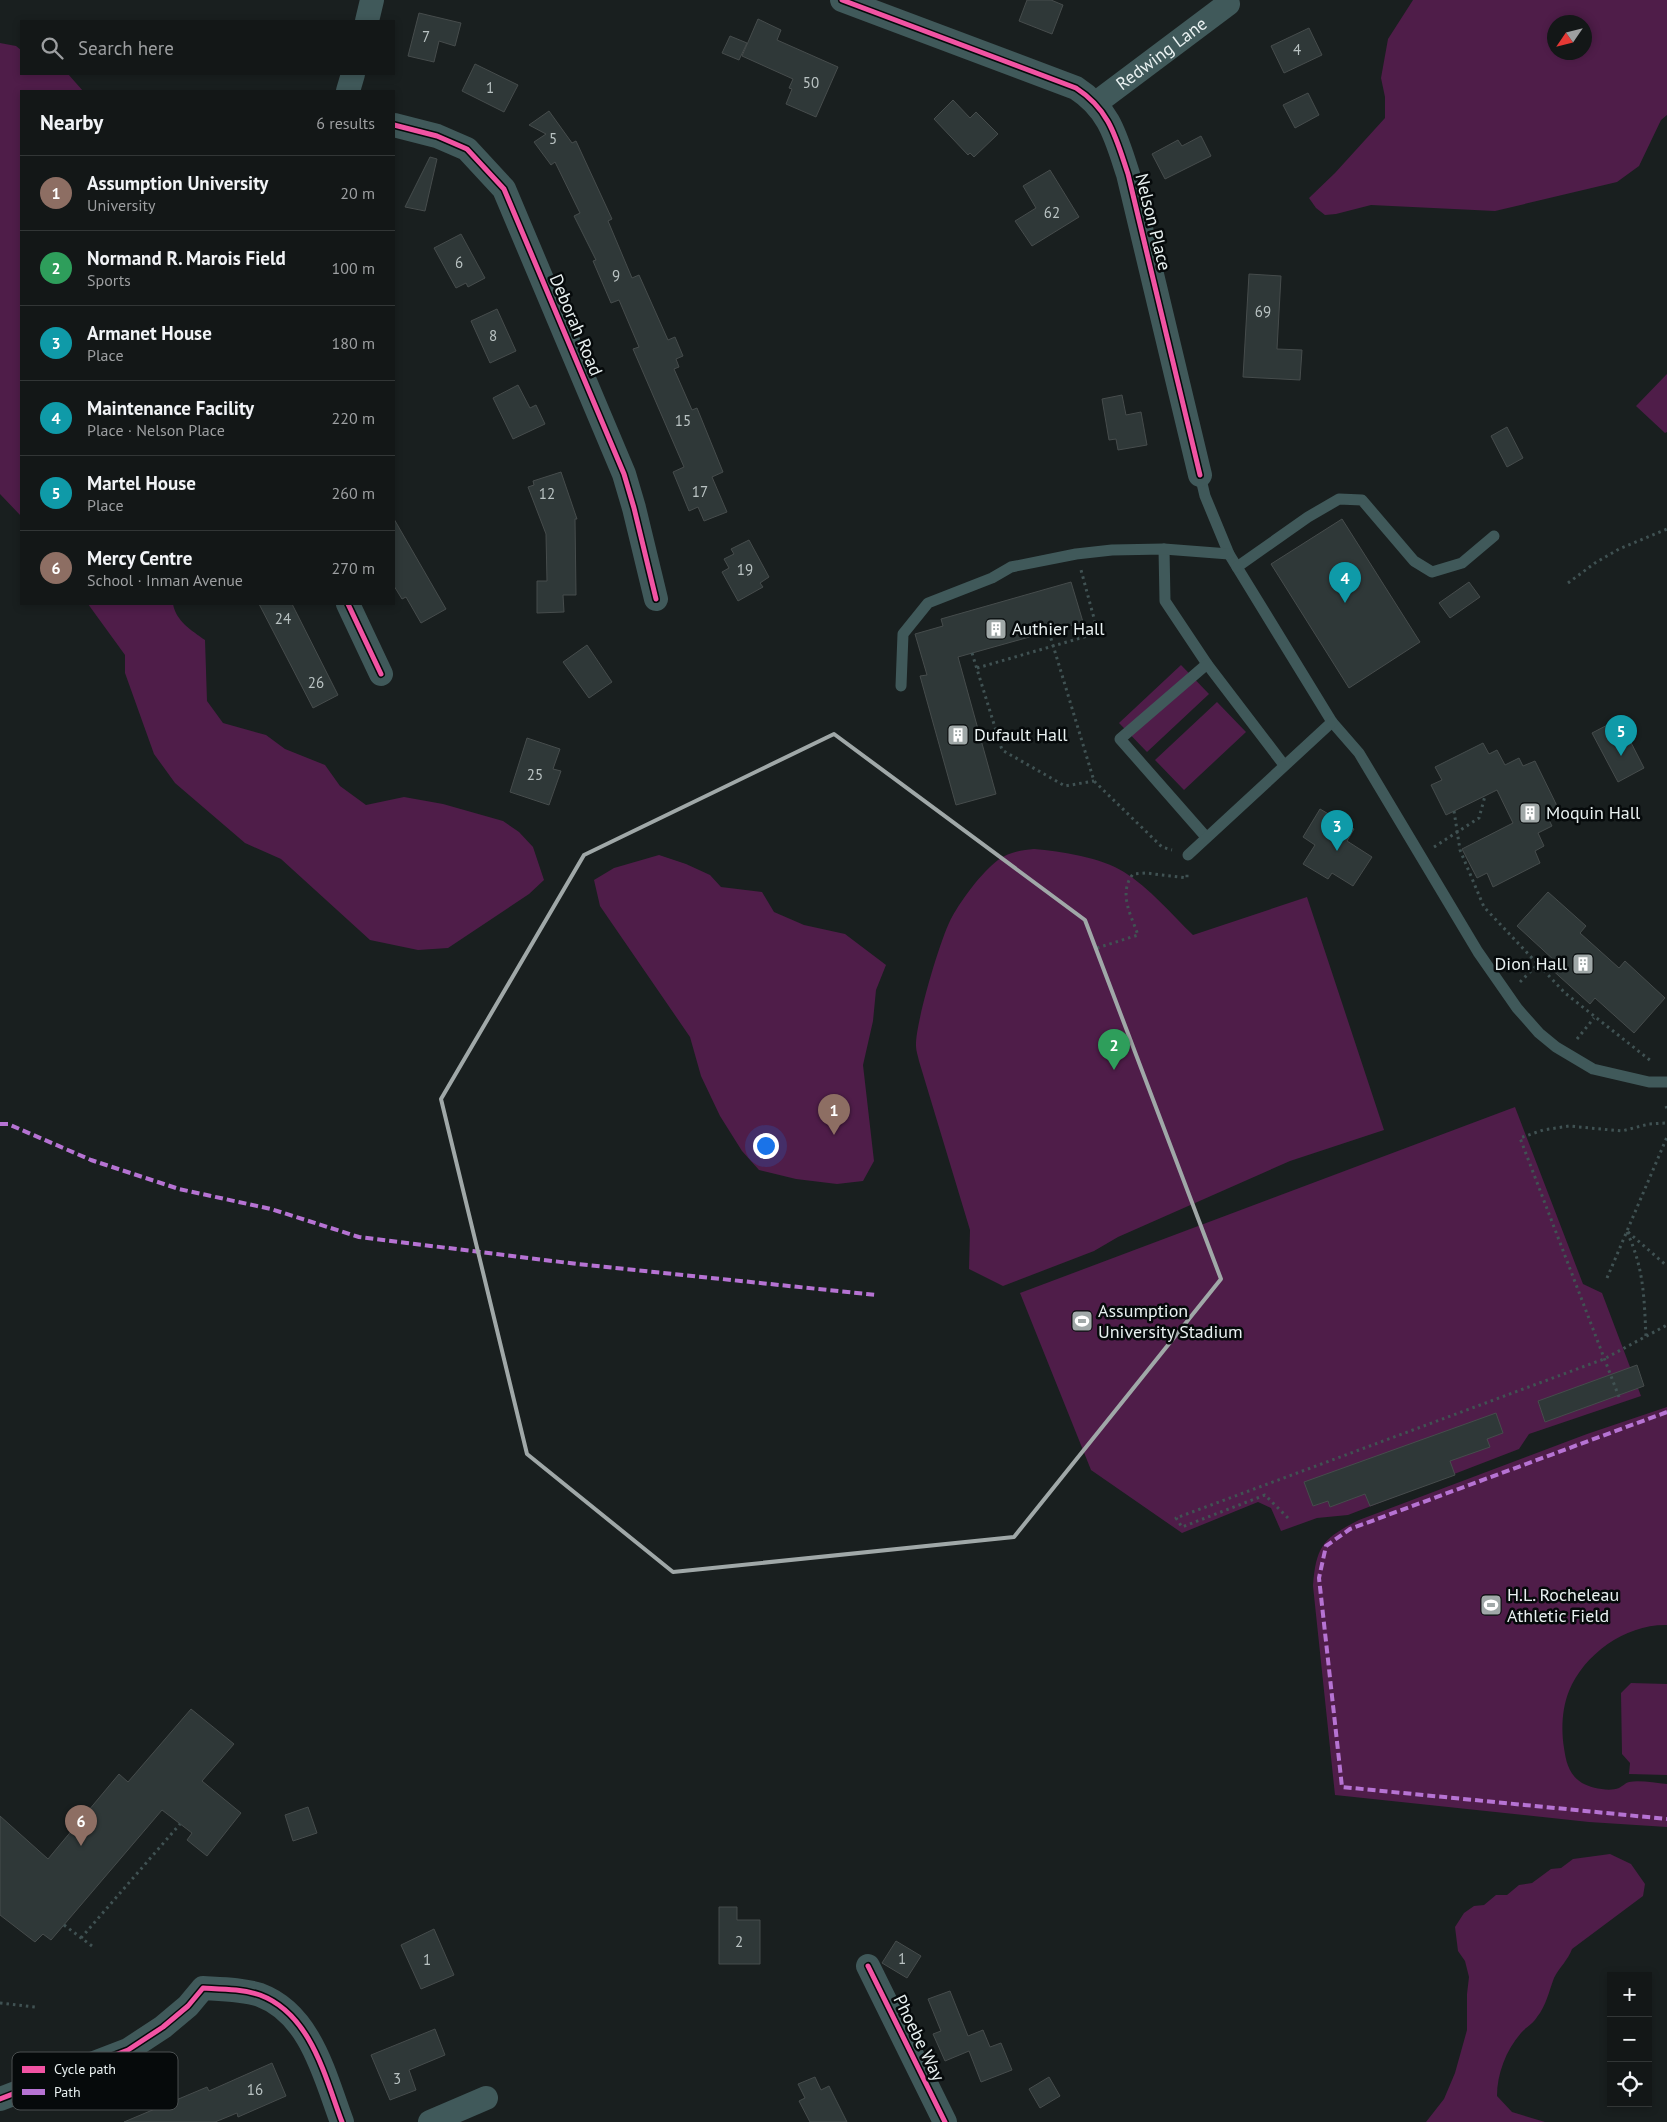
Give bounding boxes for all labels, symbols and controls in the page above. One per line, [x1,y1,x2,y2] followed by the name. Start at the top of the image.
[1111,12,1211,95] street label: Redwing Lane
[1547,15,1592,60] north arrow
[20,20,395,75] search box
[422,27,430,46] house number: 7
[38,34,66,62] icon: search
[78,36,174,60] text: Search here
[1293,40,1301,59] house number: 4
[803,73,819,92] house number: 50
[486,78,494,97] house number: 1
[40,109,103,136] text: Nearby
[316,113,375,133] text: 6 results
[549,129,557,148] house number: 5
[87,171,268,195] text: Assumption University
[1130,171,1177,273] street label: Nelson Place
[51,183,61,203] text: 1
[340,183,375,203] text: 20 m
[87,195,155,215] text: University
[1044,203,1060,222] house number: 62
[87,246,286,270] text: Normand R. Marois Field
[455,253,463,272] house number: 6
[51,258,61,278] text: 2
[332,258,375,278] text: 100 m
[612,266,620,285] house number: 9
[87,270,131,290] text: Sports
[545,271,608,379] street label: Deborah Road
[1255,302,1271,321] house number: 69
[87,321,212,345] text: Armanet House
[489,326,497,345] house number: 8
[51,333,61,353] text: 3
[332,333,375,353] text: 180 m
[87,345,124,365] text: Place
[87,396,254,420] text: Maintenance Facility
[51,408,61,428] text: 4
[332,408,375,428] text: 220 m
[675,411,691,430] house number: 15
[87,420,225,440] text: Place · Nelson Place
[87,471,196,495] text: Martel House
[692,482,708,501] house number: 17
[51,483,61,503] text: 5
[332,483,375,503] text: 260 m
[539,484,555,503] house number: 12
[87,495,124,515] text: Place
[87,546,192,570] text: Mercy Centre
[51,558,61,578] text: 6
[332,558,375,578] text: 270 m
[737,560,753,579] house number: 19
[1329,562,1361,603] pin: 4
[87,570,243,590] text: School · Inman Avenue
[275,609,291,628] house number: 24
[984,617,1008,641] building icon: Authier Hall
[1012,617,1105,640] place label: Authier Hall
[308,673,324,692] house number: 26
[1605,715,1637,756] pin: 5
[946,723,970,747] building icon: Dufault Hall
[974,723,1068,746] place label: Dufault Hall
[527,765,543,784] house number: 25
[1518,801,1542,825] building icon: Moquin Hall
[1546,801,1641,824] place label: Moquin Hall
[1321,810,1353,851] pin: 3
[1495,952,1568,975] place label: Dion Hall
[1571,952,1595,976] building icon: Dion Hall
[1098,1029,1130,1070] pin: 2
[818,1094,850,1135] pin: 1
[753,1133,779,1159] your location
[1098,1299,1243,1343] place label: Assumption University Stadium
[1070,1309,1094,1333] sports icon: Assumption University Stadium
[1507,1583,1619,1627] place label: H.L. Rocheleau Athletic Field
[1479,1593,1503,1617] sports icon: H.L. Rocheleau Athletic Field
[65,1805,97,1846] pin: 6
[735,1932,743,1951] house number: 2
[898,1949,906,1968] house number: 1
[423,1950,431,1969] house number: 1
[1607,1972,1652,2107] map controls
[1607,1972,1652,2017] button: +
[889,1991,951,2085] street label: Phoebe Way
[1607,2017,1652,2062] button: −
[12,2052,178,2110] legend
[54,2060,116,2078] text: Cycle path
[1607,2062,1652,2107] button: locate
[393,2069,401,2088] house number: 3
[247,2080,263,2099] house number: 16
[54,2083,81,2101] text: Path

